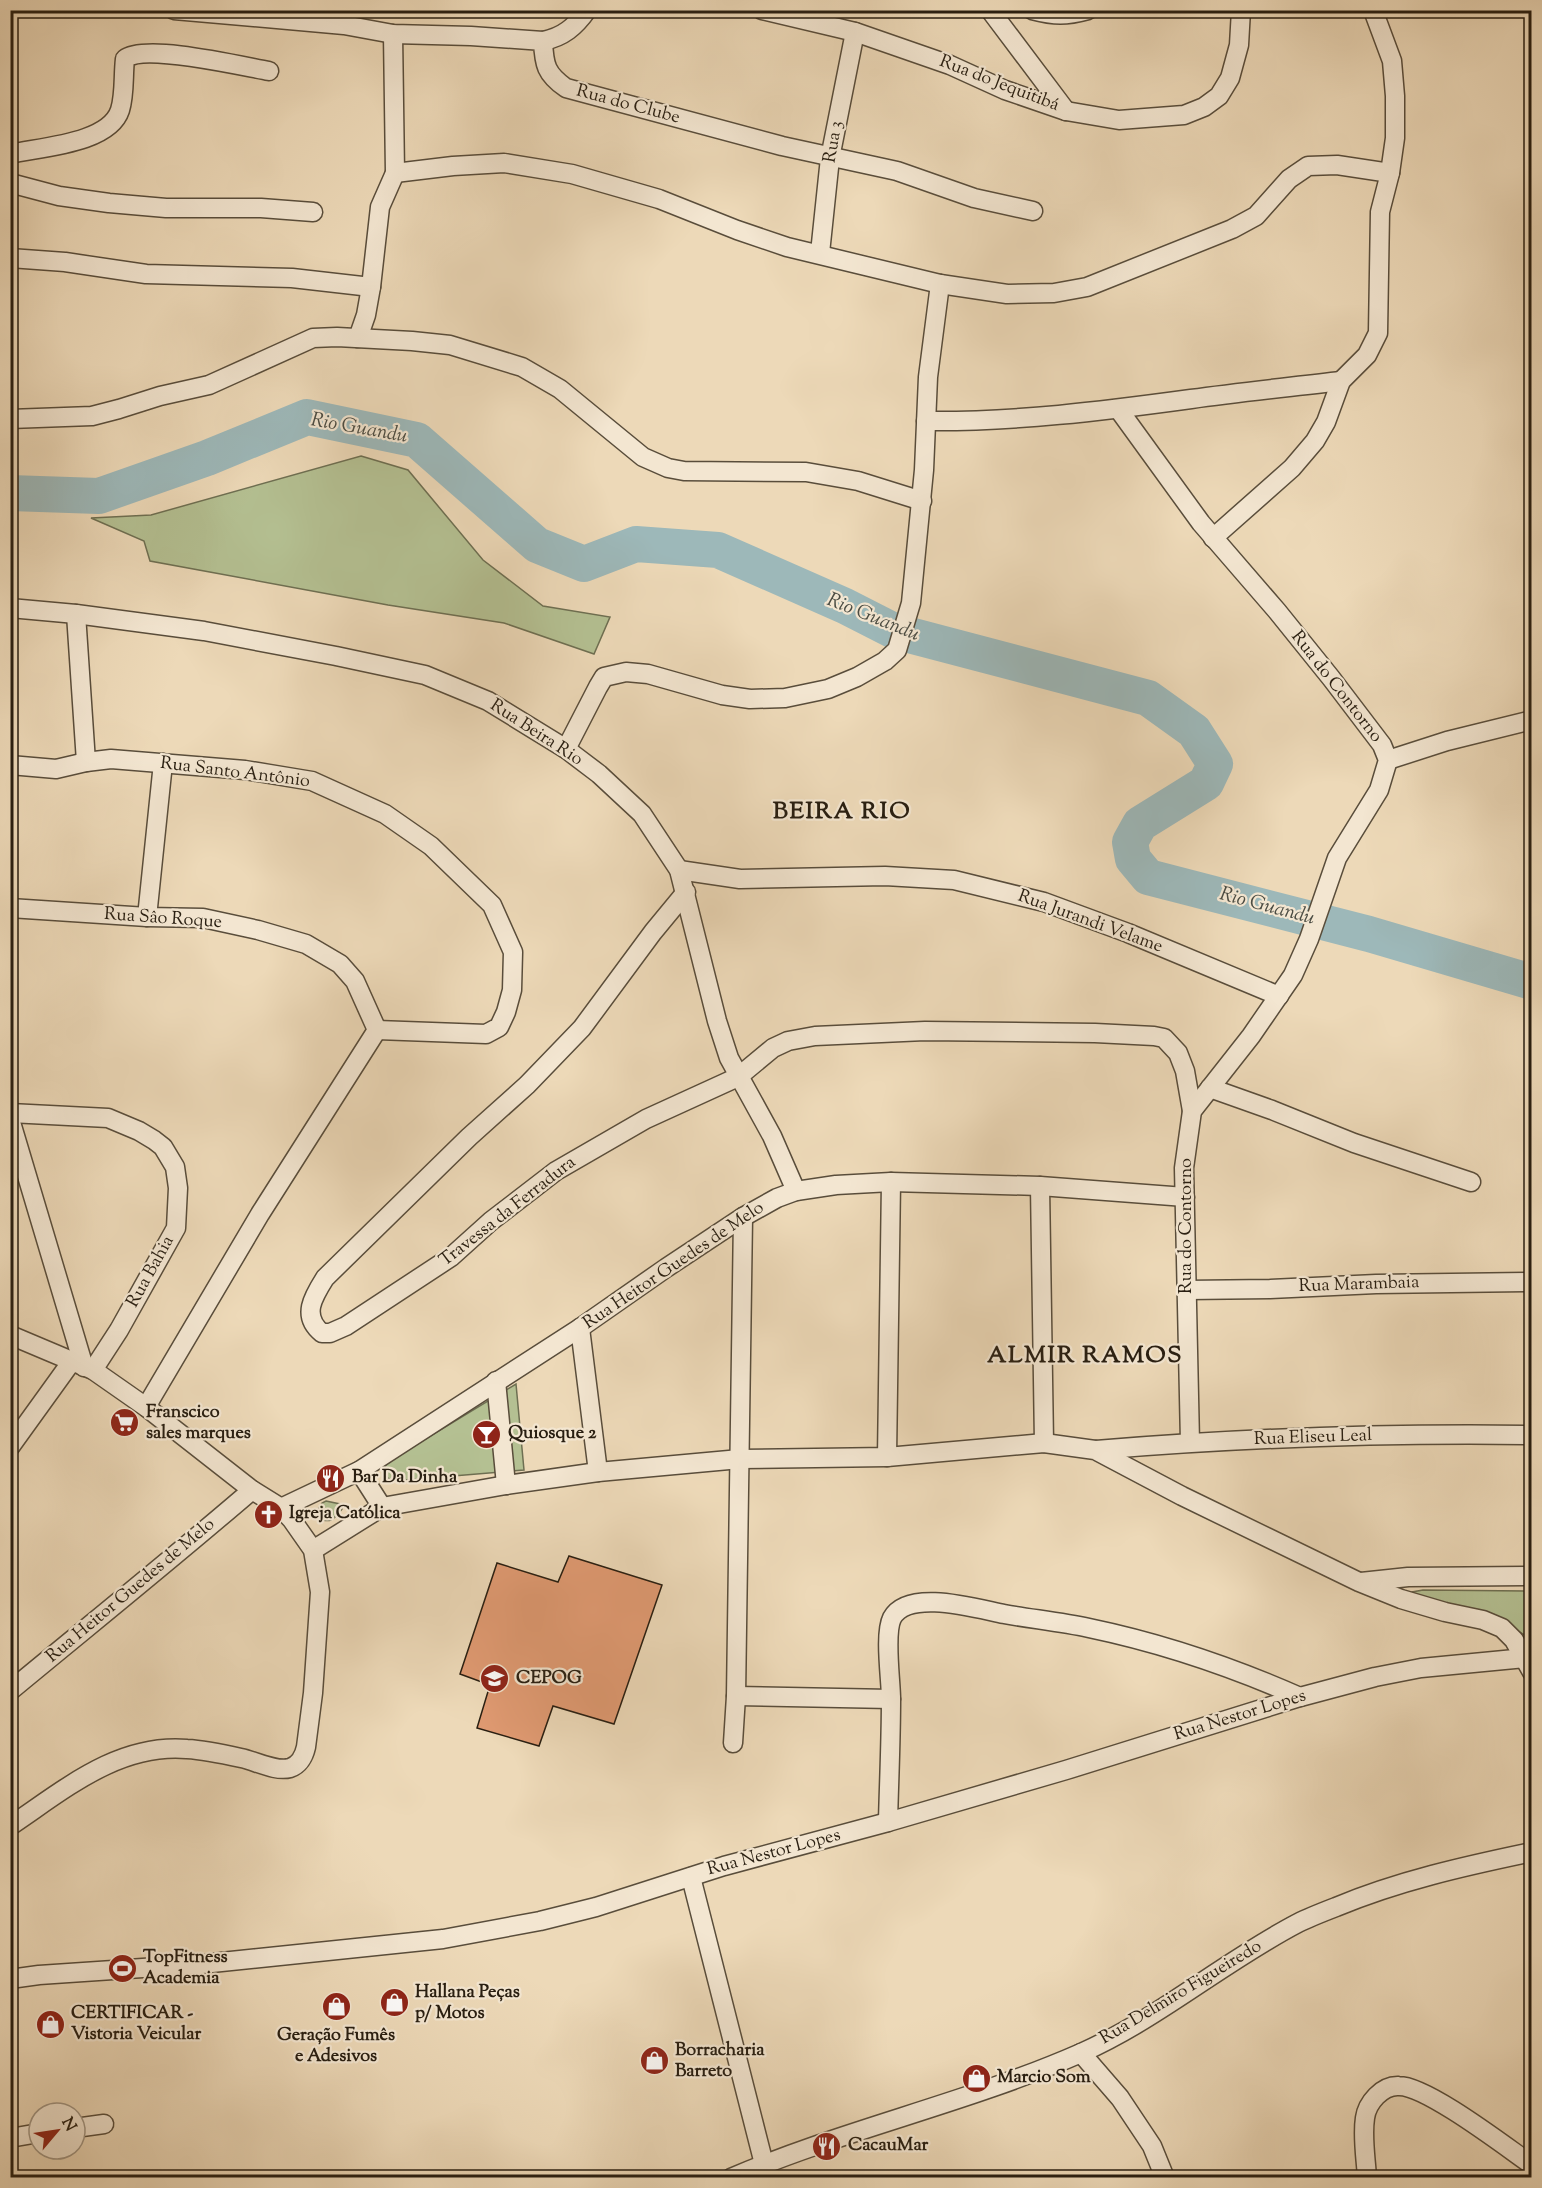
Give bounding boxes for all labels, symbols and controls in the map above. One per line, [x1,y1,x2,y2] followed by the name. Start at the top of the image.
[935,49,1063,119] street label: Rua do Jequitibá
[573,79,683,131] street label: Rua do Clube
[818,119,850,165] street label: Rua 3
[308,406,410,452] water label: Rio Guandu
[822,586,924,650] water label: Rio Guandu
[1284,625,1388,749] street label: Rua do Contorno
[484,693,588,773] street label: Rua Beira Rio
[159,751,312,795] street label: Rua Santo Antônio
[773,795,911,829] district label: BEIRA RIO
[1216,880,1318,934] water label: Rio Guandu
[1014,884,1166,960] street label: Rua Jurandi Velame
[103,902,223,936] street label: Rua Sâo Roque
[434,1150,582,1274] street label: Travessa da Ferradura
[1174,1158,1200,1294] street label: Rua do Contorno
[578,1195,770,1336] street label: Rua Heitor Guedes de Melo
[121,1231,181,1313] street label: Rua Bahia
[1298,1270,1420,1300] street label: Rua Marambaia
[987,1339,1183,1373] district label: ALMIR RAMOS
[146,1400,251,1447] place label: Franscico sales marques
[109,1407,141,1439] supermarket icon: Franscico sales marques
[471,1418,503,1450] bar icon: Quiosque 2
[508,1421,597,1447] place label: Quiosque 2
[1254,1423,1372,1453] street label: Rua Eliseu Leal
[315,1462,347,1494] restaurant icon: Bar Da Dinha
[352,1465,458,1491] place label: Bar Da Dinha
[252,1498,284,1530] church icon: Igreja Católica
[289,1501,401,1527] place label: Igreja Católica
[41,1512,221,1670] street label: Rua Heitor Guedes de Melo
[479,1663,511,1695] school or university icon: CEPOG
[516,1666,582,1692] place label: CEPOG
[1171,1684,1309,1748] street label: Rua Nestor Lopes
[704,1823,844,1883] street label: Rua Nestor Lopes
[1095,1934,1267,2052] street label: Rua Delmiro Figueiredo
[143,1945,228,1992] place label: TopFitness Academia
[106,1952,138,1984] sports icon: TopFitness Academia
[415,1980,520,2027] place label: Hallana Peças p/ Motos
[378,1987,410,2019] shop icon: Hallana Peças p/ Motos
[320,1991,352,2023] shop icon: Geração Fumês e Adesivos
[71,2001,201,2048] place label: CERTIFICAR - Vistoria Veicular
[34,2008,66,2040] shop icon: CERTIFICAR - Vistoria Veicular
[277,2023,395,2070] place label: Geração Fumês e Adesivos
[675,2038,765,2085] place label: Borracharia Barreto
[638,2045,670,2077] shop icon: Borracharia Barreto
[960,2062,992,2094] shop icon: Marcio Som
[997,2065,1091,2091] place label: Marcio Som
[27,2101,87,2161] north arrow
[55,2114,81,2136] text: N
[811,2130,843,2162] restaurant icon: CacauMar
[848,2133,928,2159] place label: CacauMar

